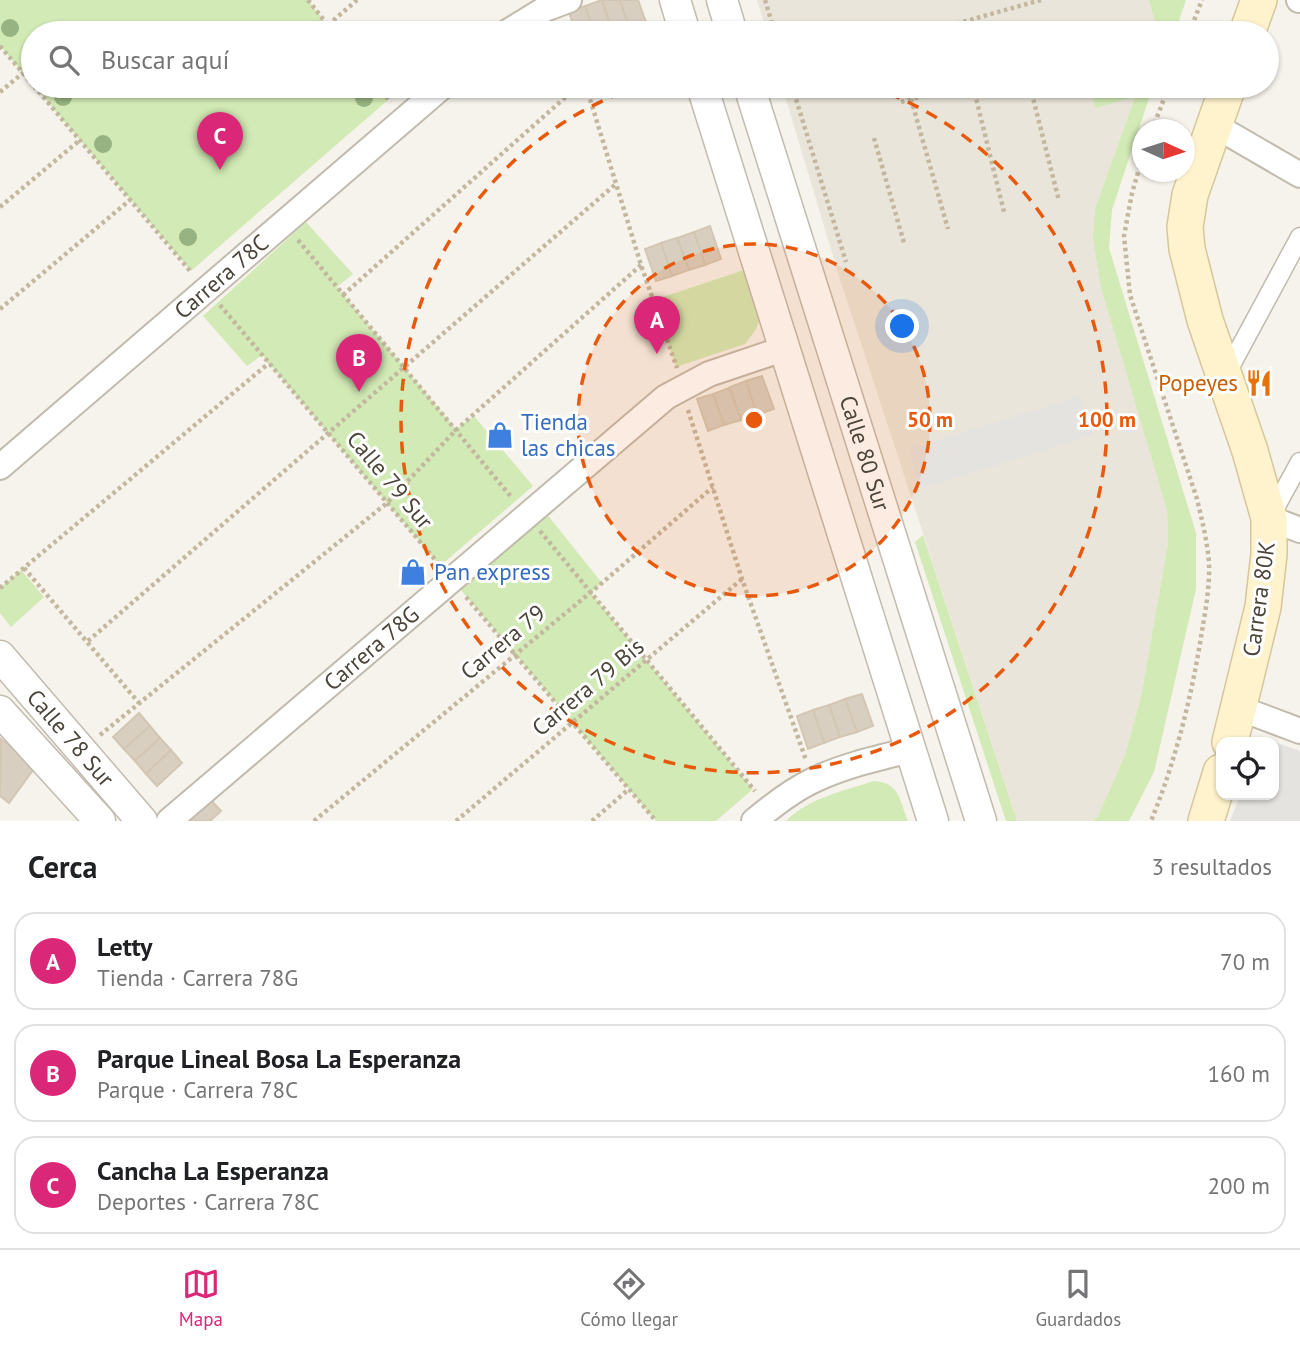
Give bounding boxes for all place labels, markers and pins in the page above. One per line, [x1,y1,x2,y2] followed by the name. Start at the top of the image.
[197,112,243,170] pin: C
[634,296,680,354] pin: A
[336,334,382,392] pin: B
[1158,368,1238,397] place label: Popeyes
[1244,368,1274,398] restaurant icon: Popeyes
[521,407,616,462] place label: Tienda las chicas
[742,408,766,432] centre of rings
[485,420,515,450] shop icon: Tienda las chicas
[398,557,428,587] shop icon: Pan express
[434,557,551,586] place label: Pan express

